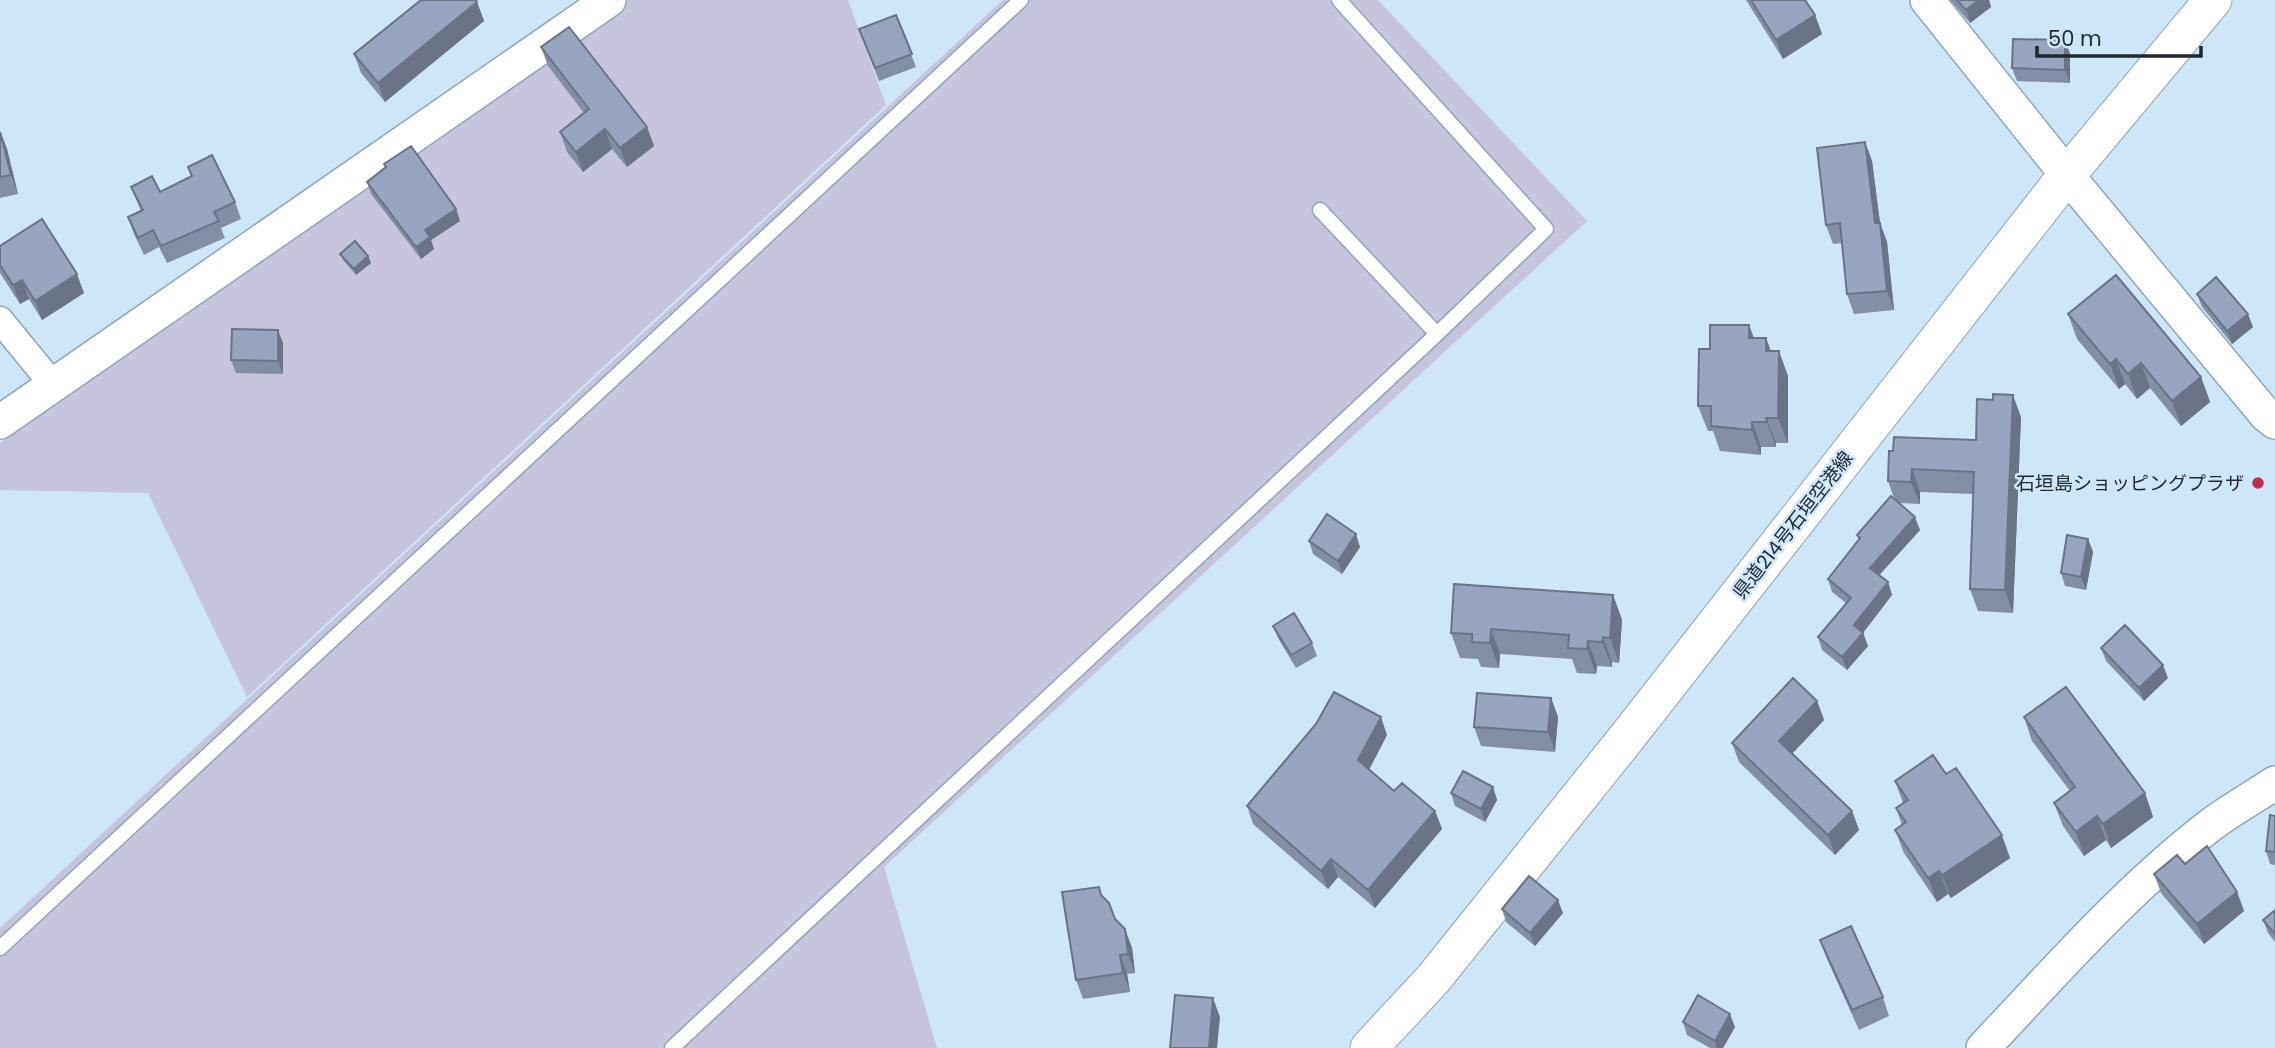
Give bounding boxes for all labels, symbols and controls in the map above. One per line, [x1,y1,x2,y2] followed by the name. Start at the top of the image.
[2037,14,2202,58] scale bar
[2048,24,2102,53] text: 50 m
[1727,445,1859,605] street label: 県道214号石垣空港線
[2016,470,2244,497] place label: 石垣島ショッピングプラザ
[2250,475,2266,491] marker: 石垣島ショッピングプラザ

